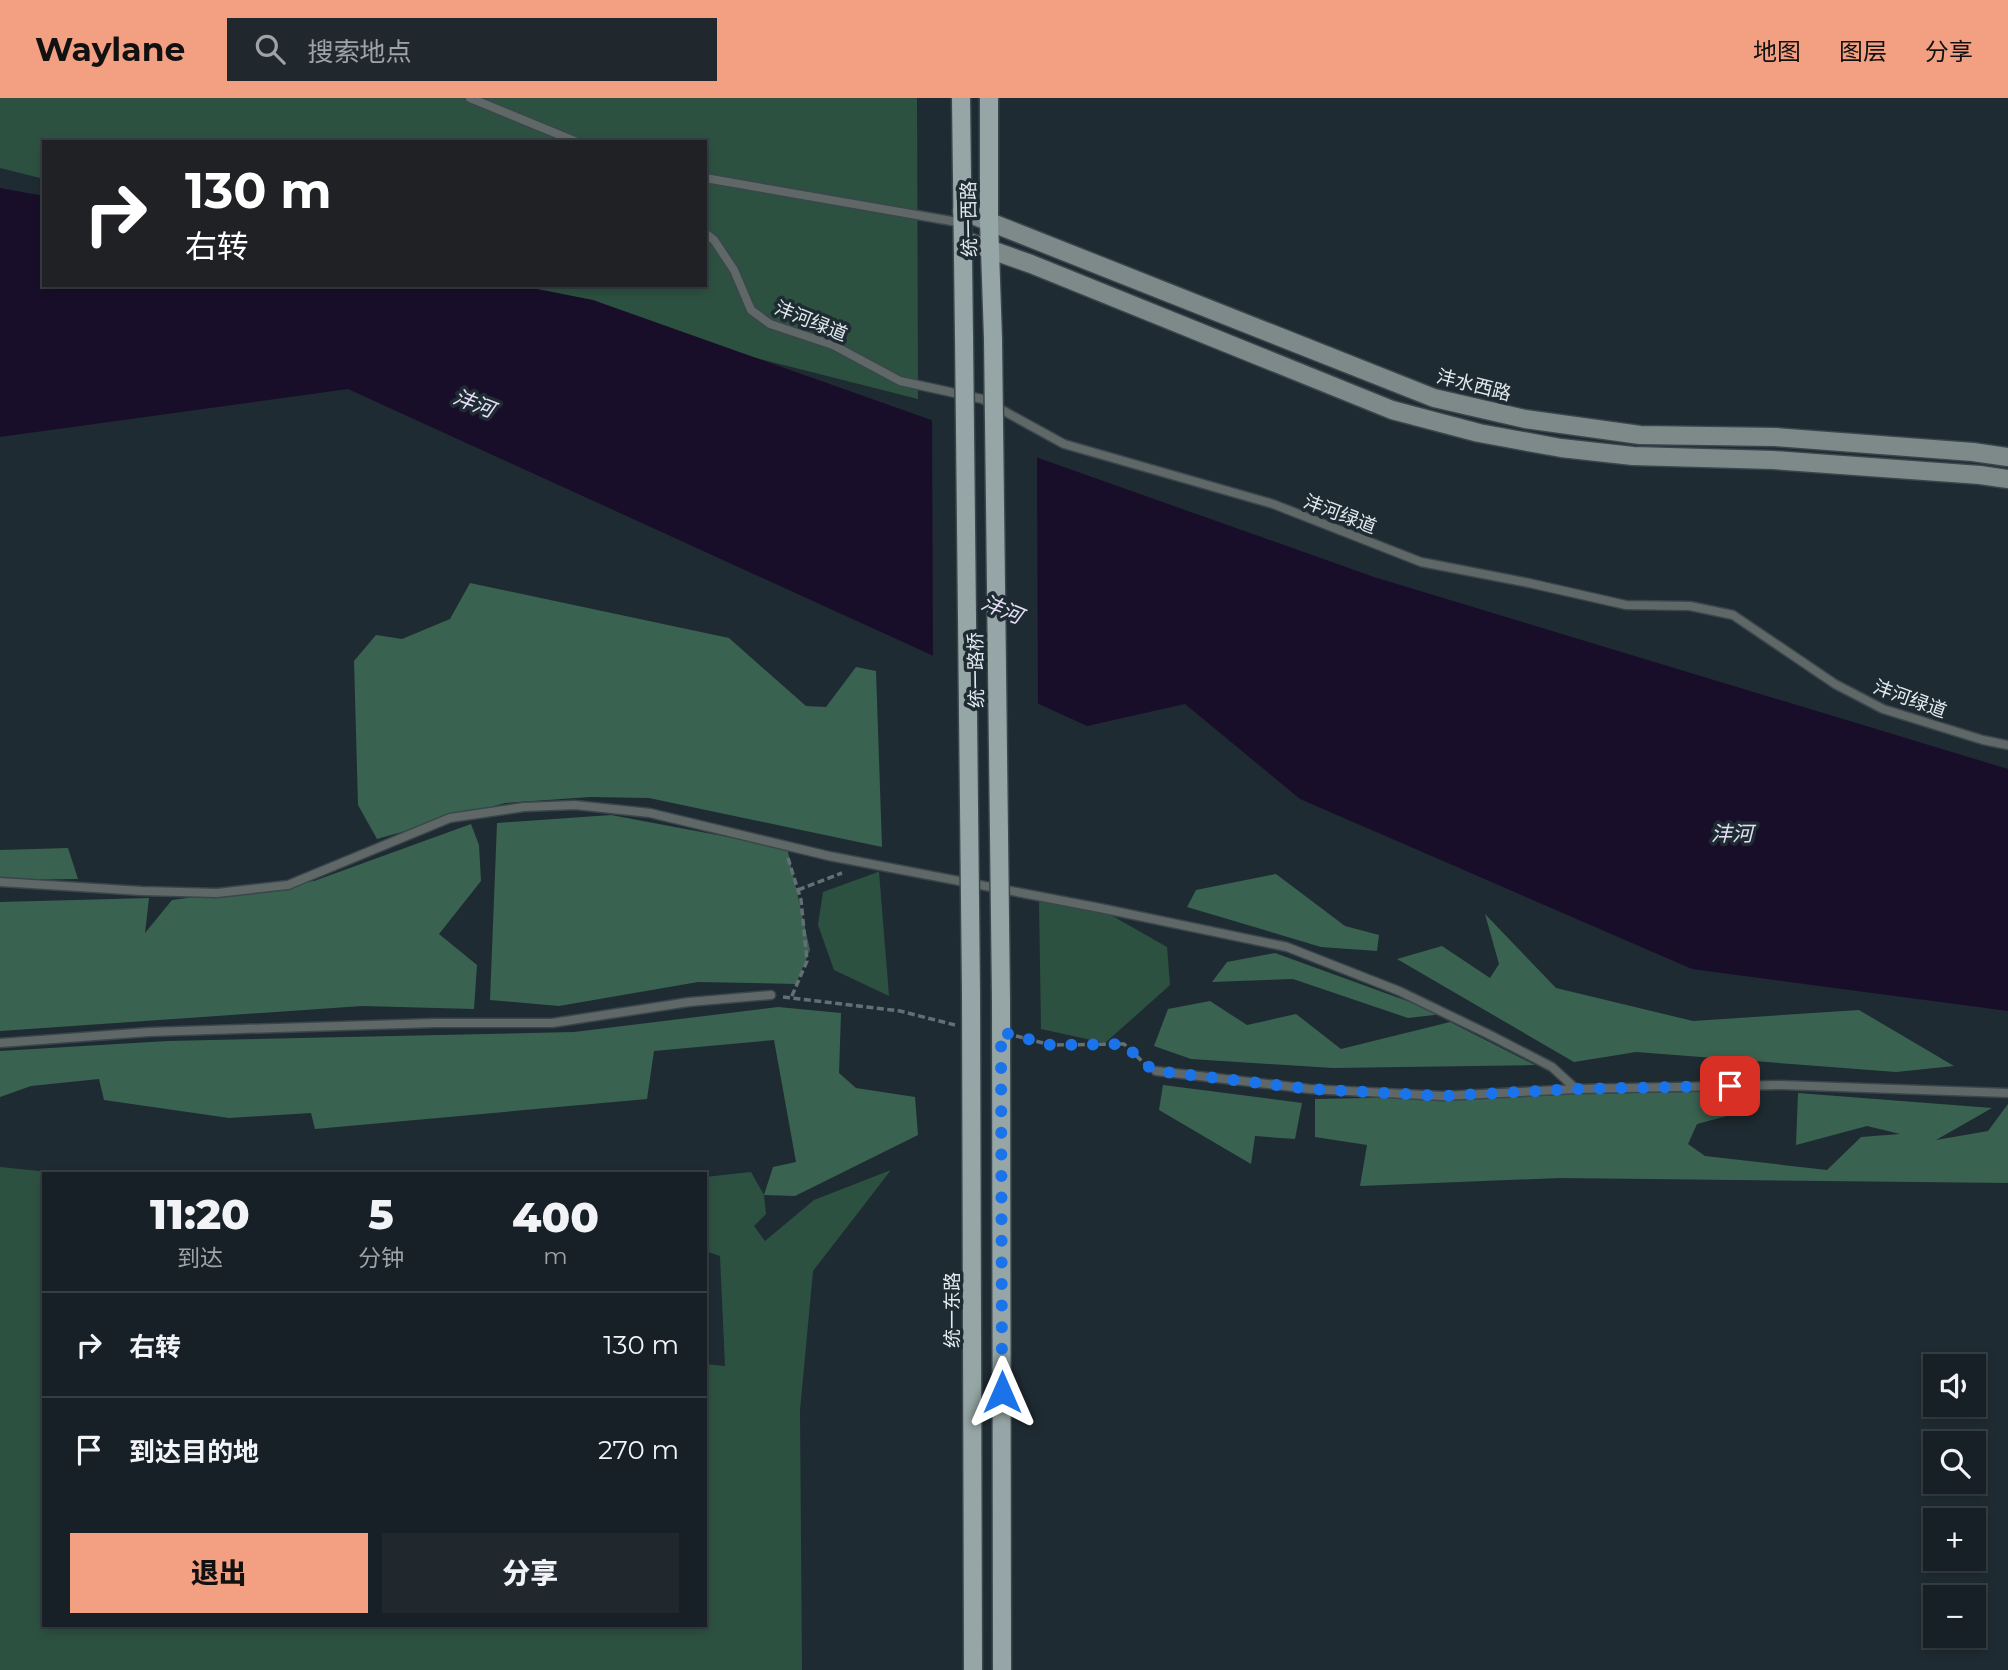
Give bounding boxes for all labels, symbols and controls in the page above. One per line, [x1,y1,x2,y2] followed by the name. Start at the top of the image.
[227,18,717,81] search box
[35,29,185,69] text: Waylane
[251,30,289,68] icon: search
[307,36,411,68] text: 搜索地点
[1753,37,1801,66] text: 地图
[1839,37,1887,66] text: 图层
[1925,37,1973,66] text: 分享
[185,161,332,220] text: 130 m
[70,168,161,259] icon: right
[957,181,981,257] street label: 统一西路
[185,227,249,266] text: 右转
[771,296,851,346] street label: 沣河绿道
[1434,365,1514,405] street label: 沣水西路
[450,384,502,424] water label: 沣河
[1300,490,1380,538] street label: 沣河绿道
[978,590,1030,630] water label: 沣河
[964,632,988,708] street label: 统一路桥
[1870,675,1950,723] street label: 沣河绿道
[1711,821,1757,846] water label: 沣河
[1700,1056,1760,1116] pin
[1711,1067,1749,1105] icon: arrive
[150,1188,250,1240] text: 11:20
[368,1188,394,1240] text: 5
[512,1191,599,1243] text: 400
[543,1242,568,1270] text: m
[177,1244,223,1272] text: 到达
[358,1244,404,1272] text: 分钟
[941,1272,964,1348] street label: 统一东路
[70,1326,108,1364] icon: right
[603,1329,679,1361] text: 130 m
[129,1331,181,1363] text: 右转
[1923,1354,1986,1648] map controls
[1923,1354,1986,1417] button: sound
[965,1355,1039,1429] position arrow
[70,1431,108,1469] icon: arrive
[1923,1431,1986,1494] button: search
[598,1434,679,1466] text: 270 m
[129,1436,259,1468] text: 到达目的地
[1923,1508,1986,1571] button: +
[70,1533,368,1613] button: 退出
[382,1533,679,1613] button: 分享
[1923,1585,1986,1648] button: −

